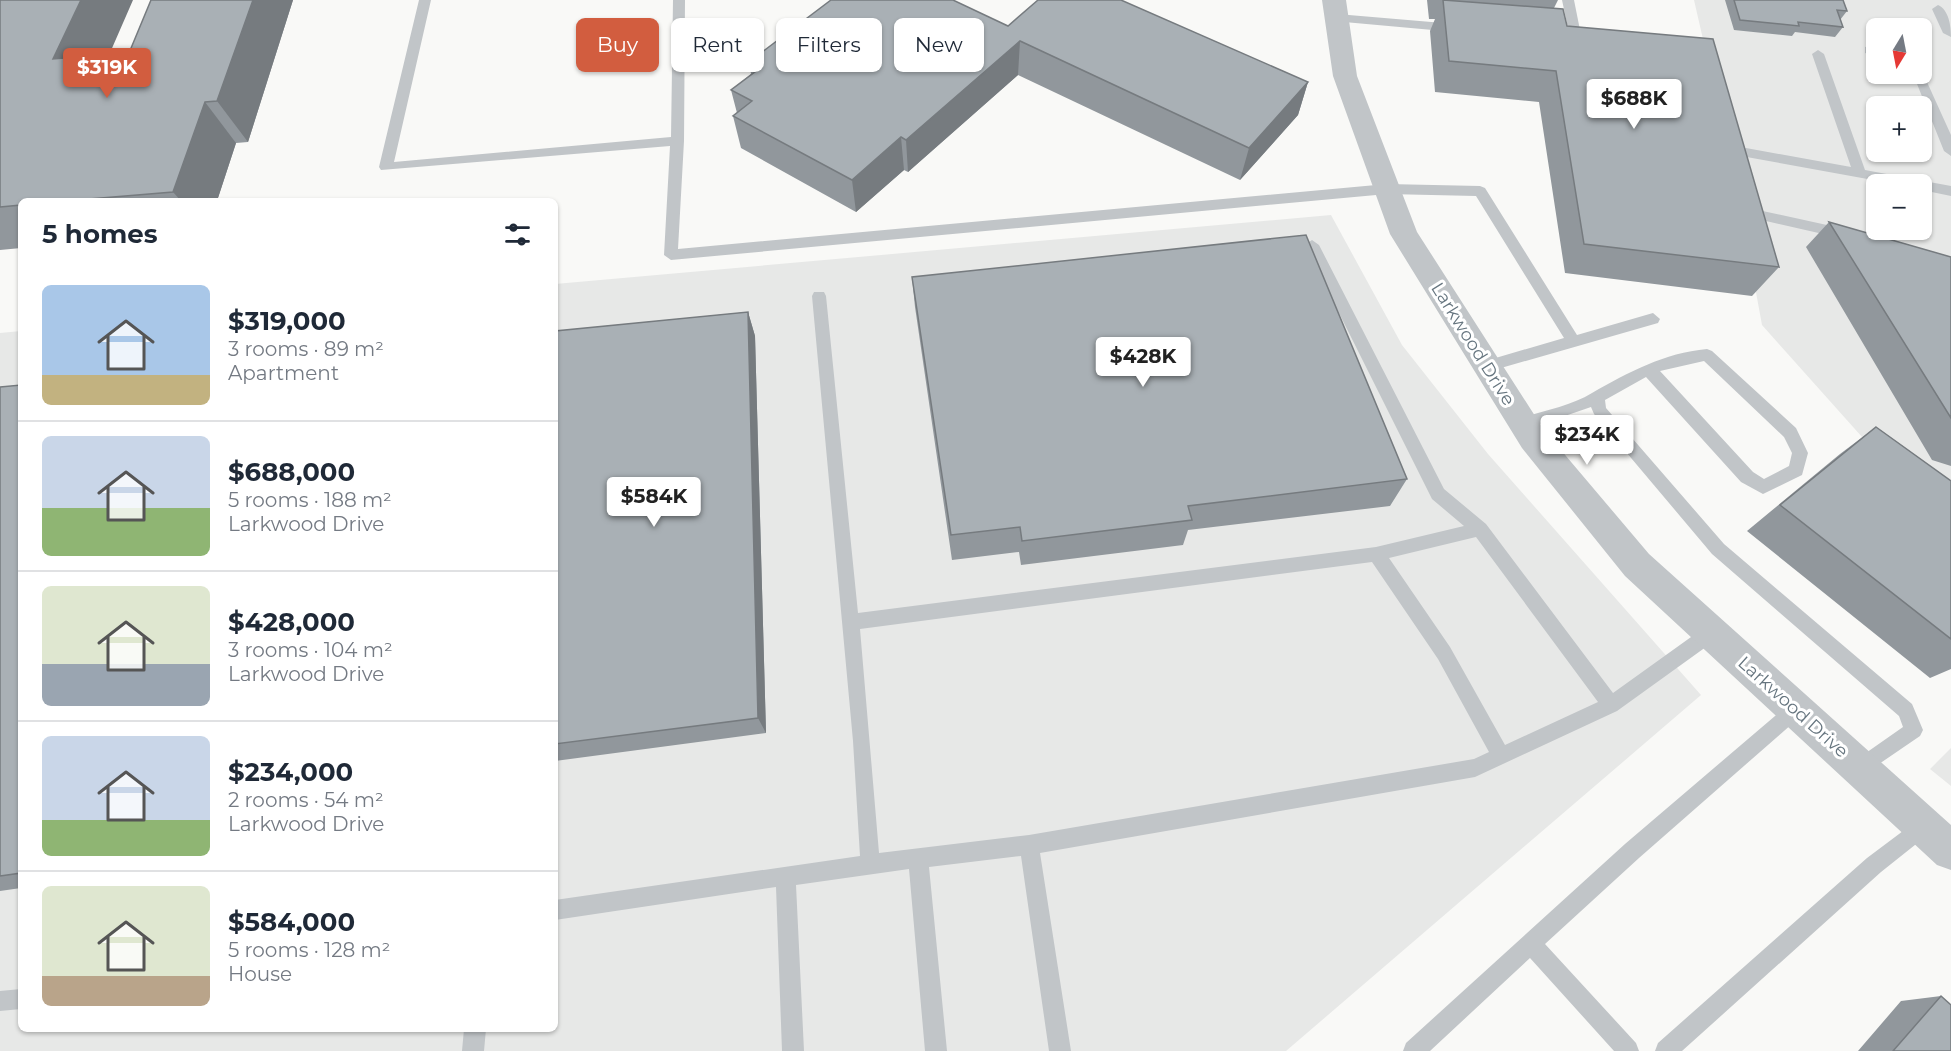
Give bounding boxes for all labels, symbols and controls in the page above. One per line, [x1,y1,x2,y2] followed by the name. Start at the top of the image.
[576,18,659,72] chip: Buy
[671,18,764,72] chip: Rent
[776,18,882,72] chip: Filters
[894,18,984,72] chip: New
[1866,18,1932,84] north arrow
[1866,18,1932,240] map controls
[65,48,149,99] pin: $319K
[77,55,137,79] text: $319K
[1592,79,1676,130] pin: $688K
[1601,86,1667,110] text: $688K
[1866,96,1932,162] button: +
[1866,174,1932,240] button: −
[42,218,158,250] text: 5 homes
[501,218,534,251] icon: filters
[1426,278,1520,410] street label: Larkwood Drive
[228,305,346,337] text: $319,000
[90,309,162,381] icon: home
[228,337,384,361] text: 3 rooms · 89 m²
[1101,337,1185,388] pin: $428K
[1110,344,1176,368] text: $428K
[228,361,339,385] text: Apartment
[1545,415,1629,466] pin: $234K
[1555,422,1619,446] text: $234K
[228,456,355,488] text: $688,000
[90,460,162,532] icon: home
[612,477,696,528] pin: $584K
[621,484,687,508] text: $584K
[228,488,392,512] text: 5 rooms · 188 m²
[228,512,384,536] text: Larkwood Drive
[228,606,355,638] text: $428,000
[90,610,162,682] icon: home
[228,638,393,662] text: 3 rooms · 104 m²
[1733,652,1853,762] street label: Larkwood Drive
[228,662,384,686] text: Larkwood Drive
[228,756,353,788] text: $234,000
[90,760,162,832] icon: home
[228,788,384,812] text: 2 rooms · 54 m²
[228,812,384,836] text: Larkwood Drive
[228,906,355,938] text: $584,000
[90,910,162,982] icon: home
[228,938,390,962] text: 5 rooms · 128 m²
[228,962,292,986] text: House

